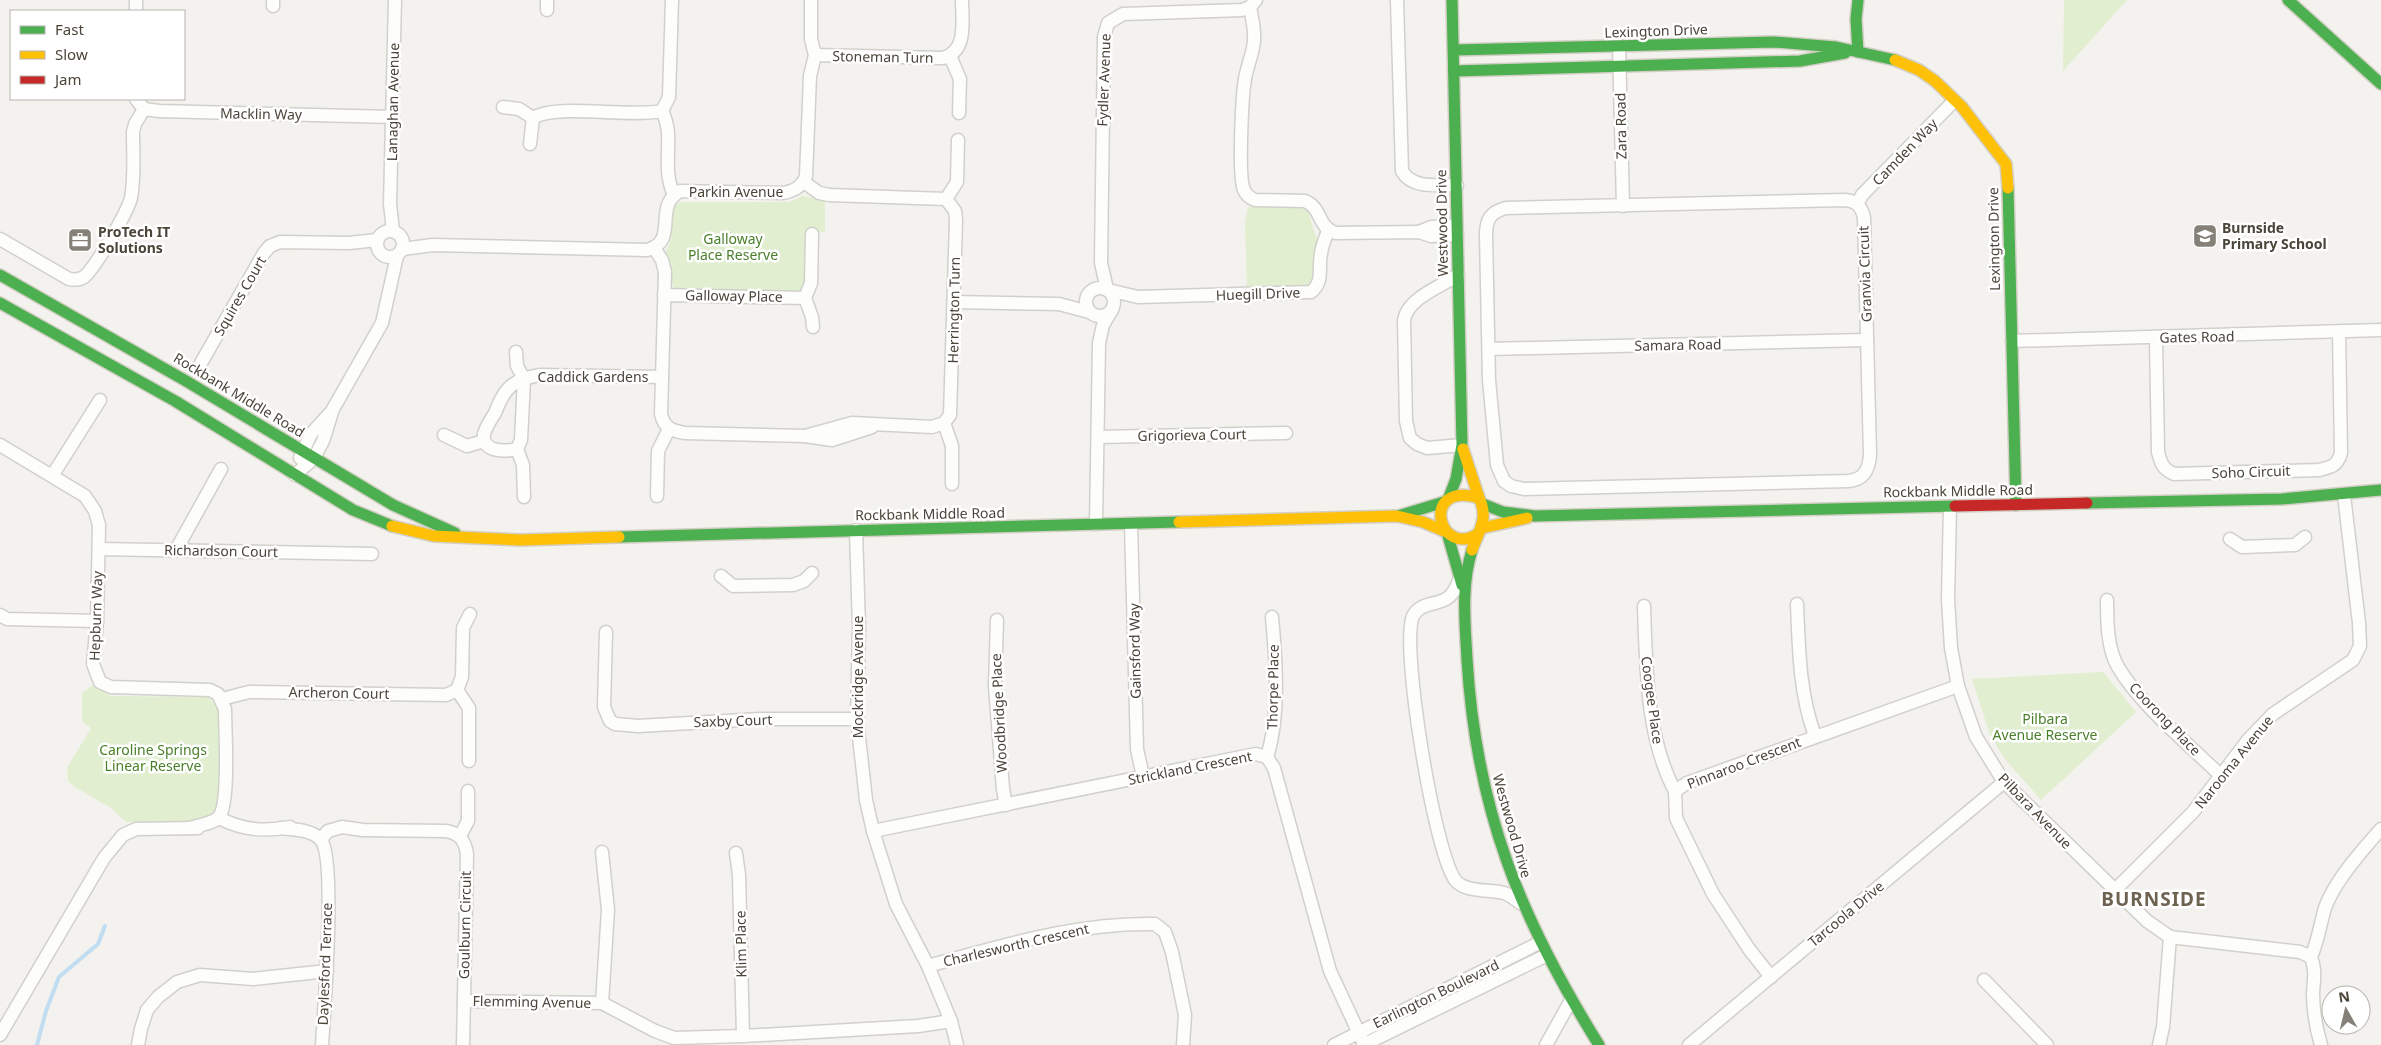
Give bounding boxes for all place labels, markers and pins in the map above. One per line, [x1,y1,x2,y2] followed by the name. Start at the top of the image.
[2222,218,2327,253] place label: Burnside Primary School
[98,222,170,257] place label: ProTech IT Solutions
[2192,223,2218,249] school or university icon: Burnside Primary School
[67,227,93,253] office icon: ProTech IT Solutions

